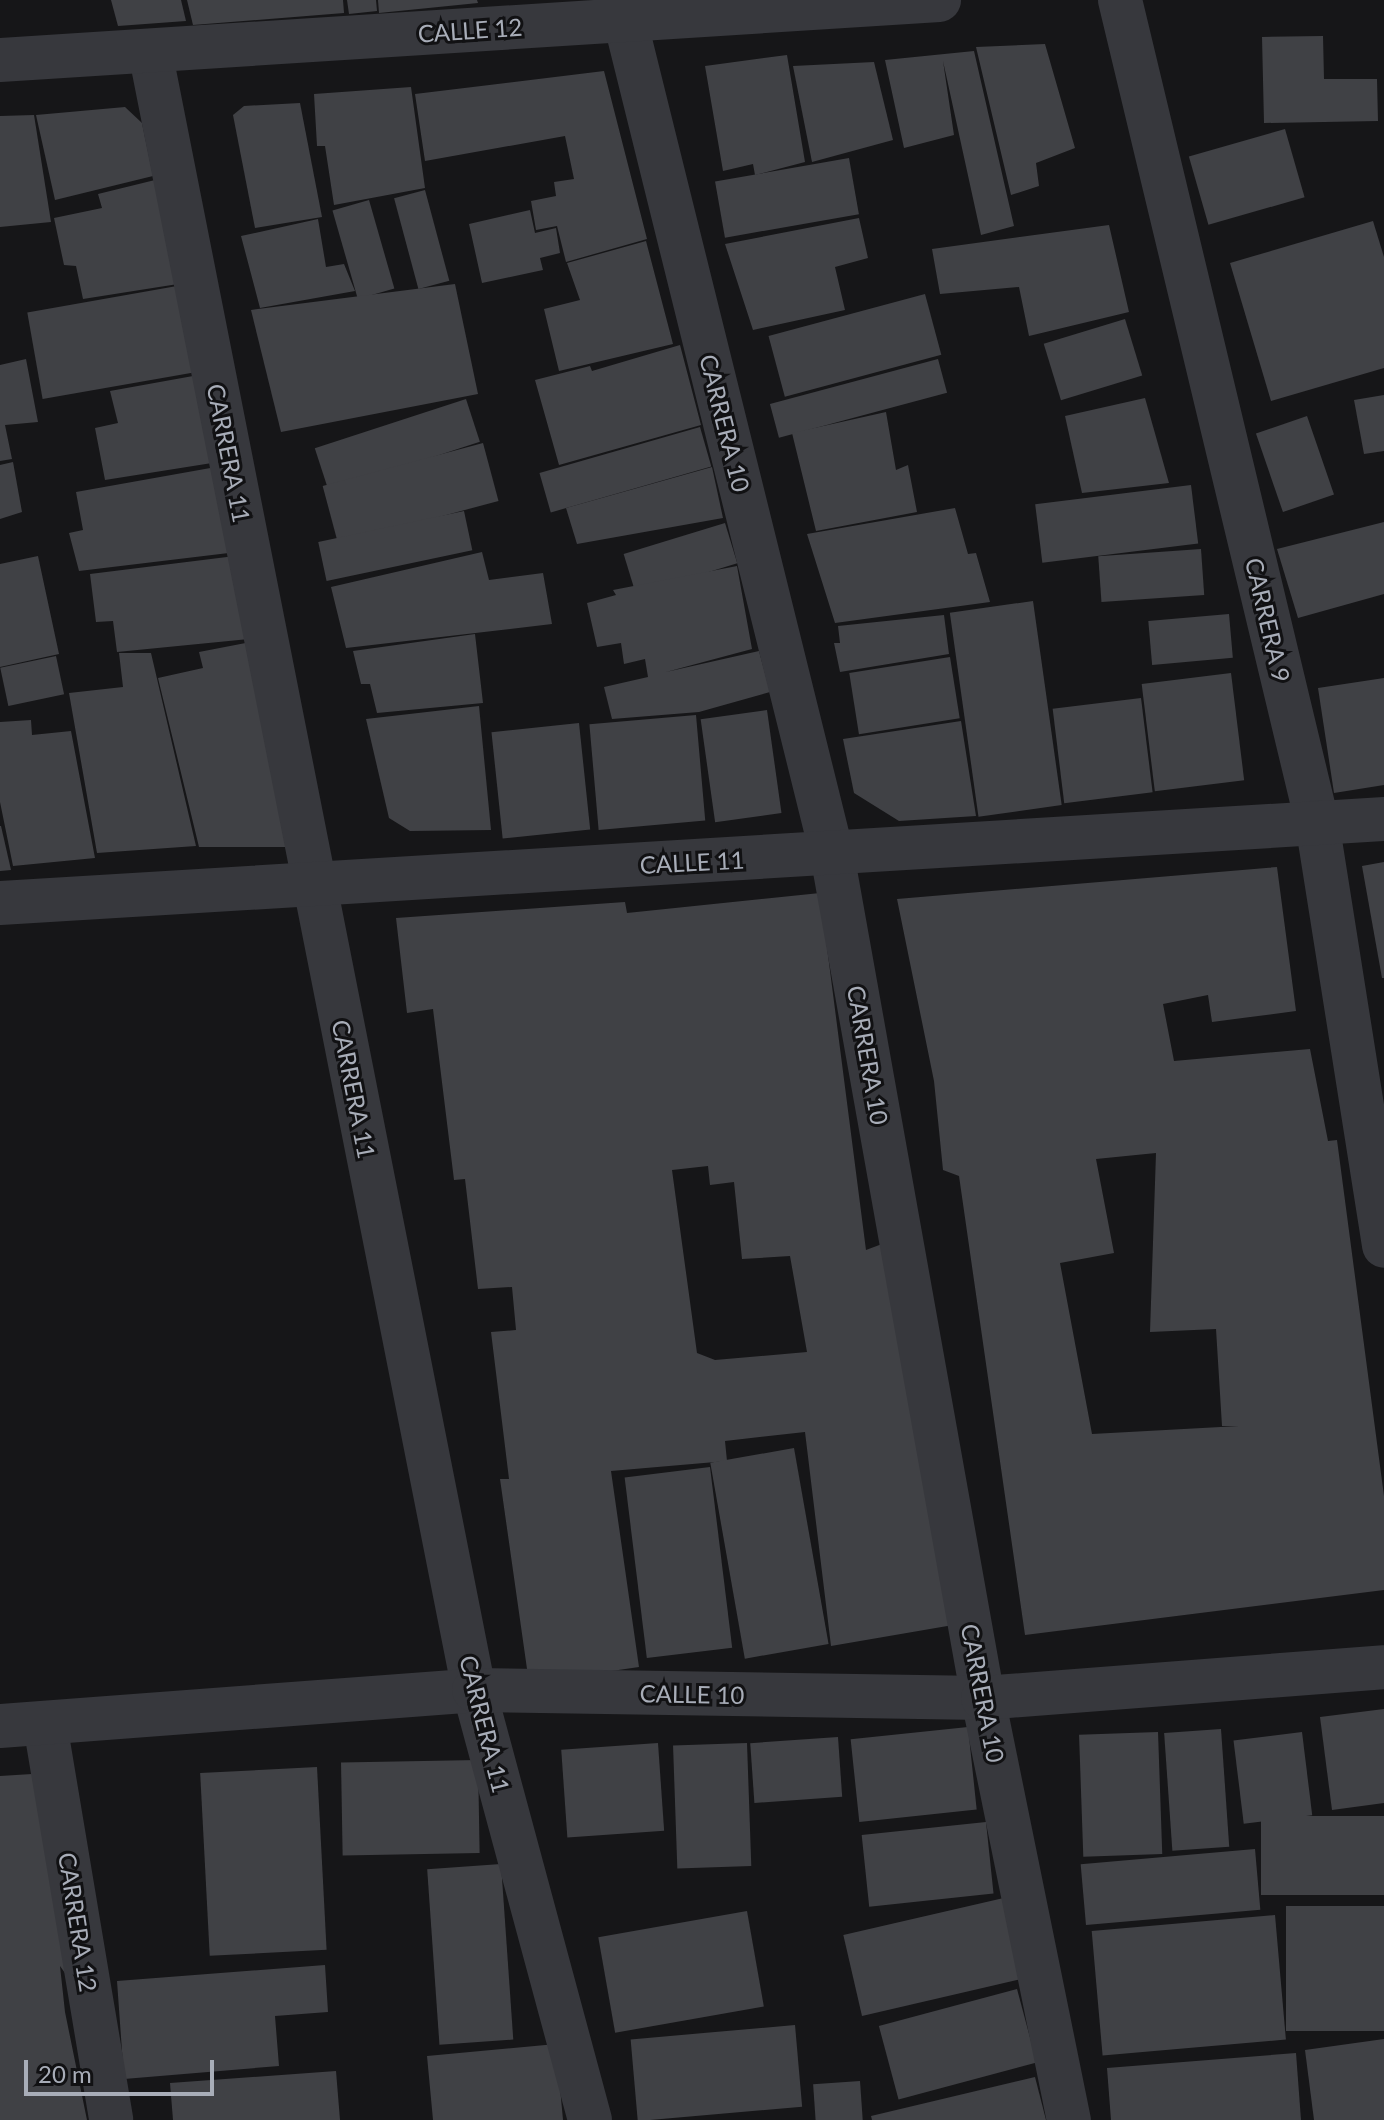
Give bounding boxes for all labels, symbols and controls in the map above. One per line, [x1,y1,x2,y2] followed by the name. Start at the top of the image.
[417,12,523,48] street label: CALLE 12
[694,351,756,495] street label: CARRERA 10
[201,381,257,525] street label: CARRERA 11
[1240,555,1296,685] street label: CARRERA 9
[639,845,745,879] street label: CALLE 11
[842,983,894,1127] street label: CARRERA 10
[326,1017,382,1161] street label: CARRERA 11
[955,1621,1011,1765] street label: CARRERA 10
[454,1652,516,1796] street label: CARRERA 11
[639,1679,745,1709] street label: CALLE 10
[53,1850,103,1994] street label: CARRERA 12
[28,2044,218,2094] scale bar
[38,2059,92,2088] text: 20 m

